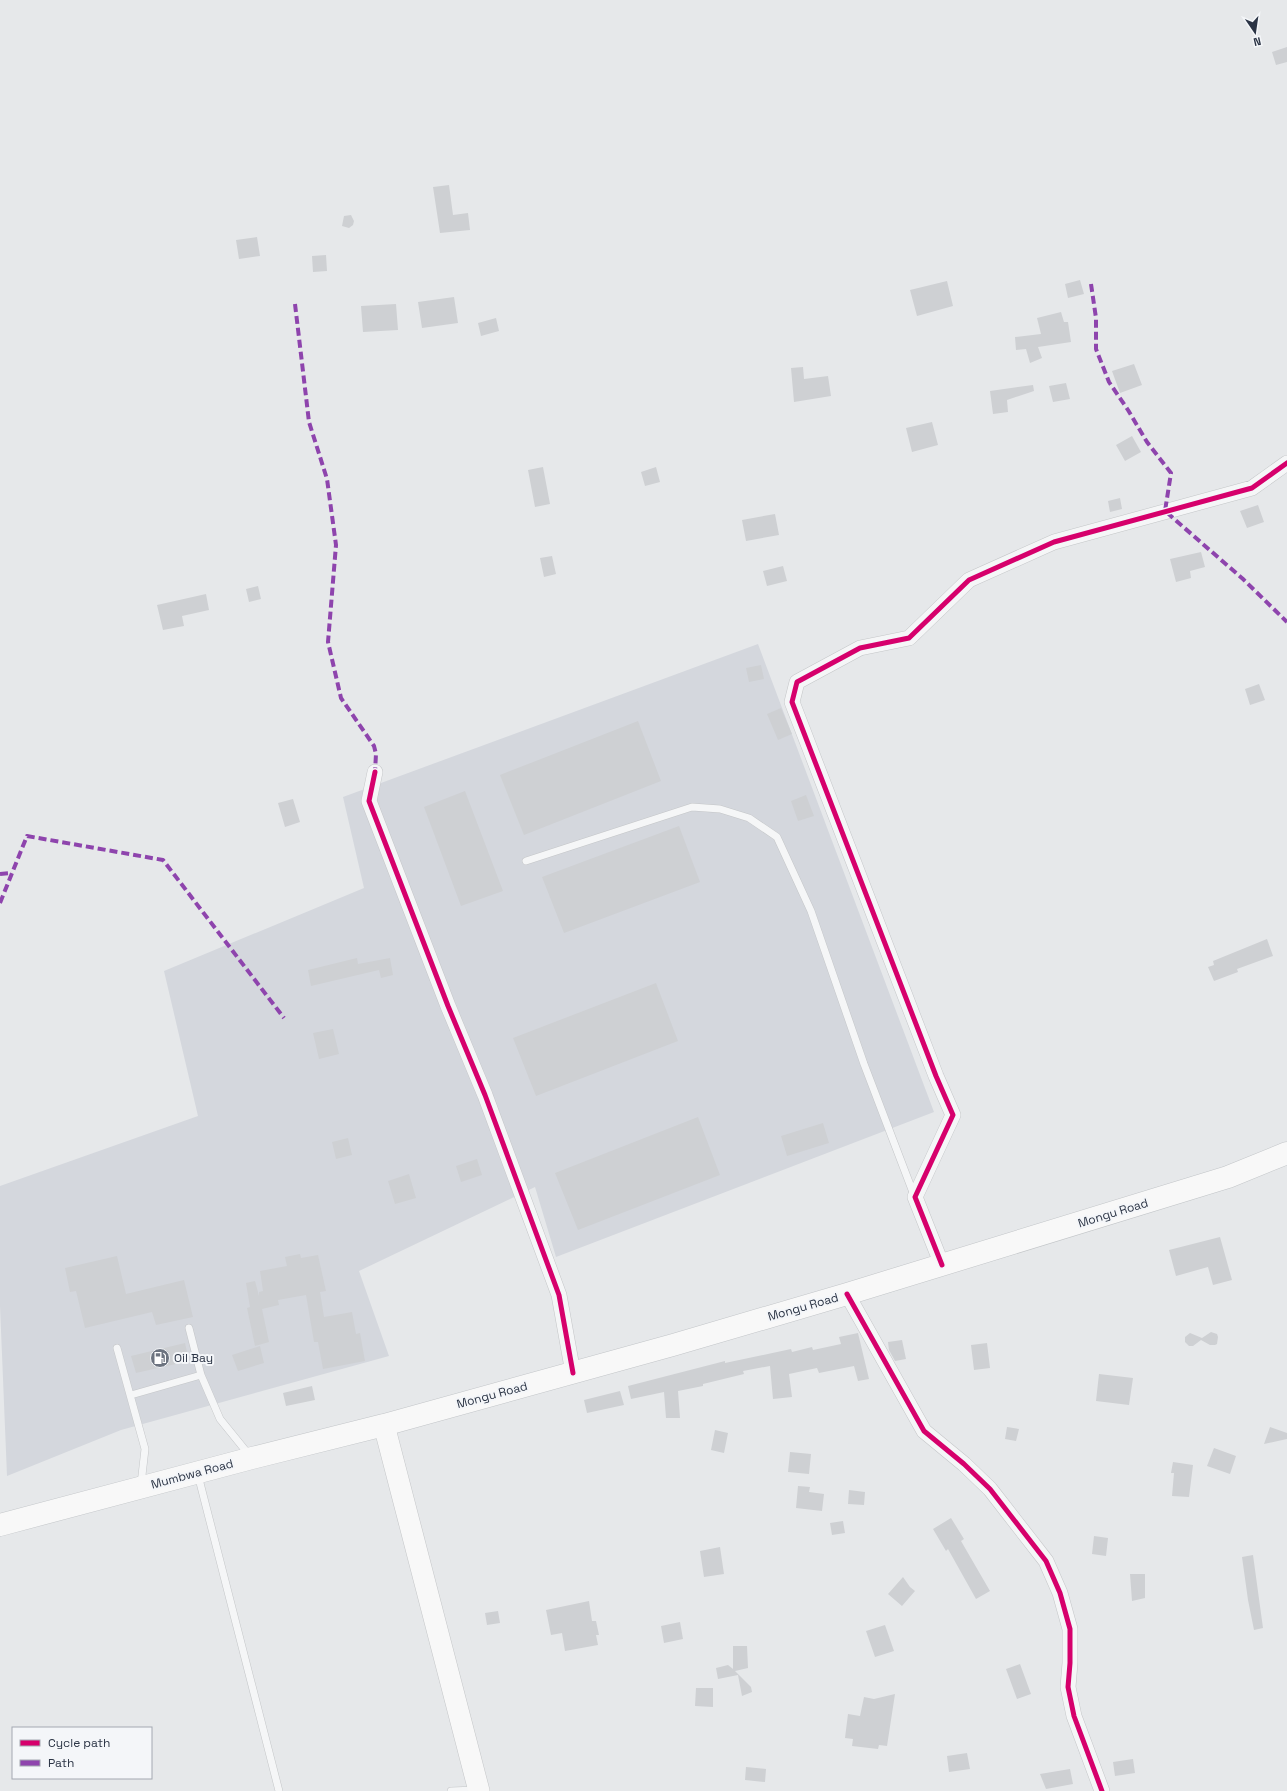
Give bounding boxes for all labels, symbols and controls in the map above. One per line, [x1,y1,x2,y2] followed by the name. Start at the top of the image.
[1235,12,1275,52] north arrow
[1252,34,1262,49] text: N
[1076,1195,1150,1231] street label: Mongu Road
[766,1289,840,1325] street label: Mongu Road
[149,1347,171,1369] fuel station icon: Oil Bay
[174,1350,213,1366] place label: Oil Bay
[455,1378,529,1412] street label: Mongu Road
[149,1455,235,1493] street label: Mumbwa Road
[12,1727,152,1779] legend
[48,1735,110,1751] text: Cycle path
[48,1755,74,1771] text: Path

